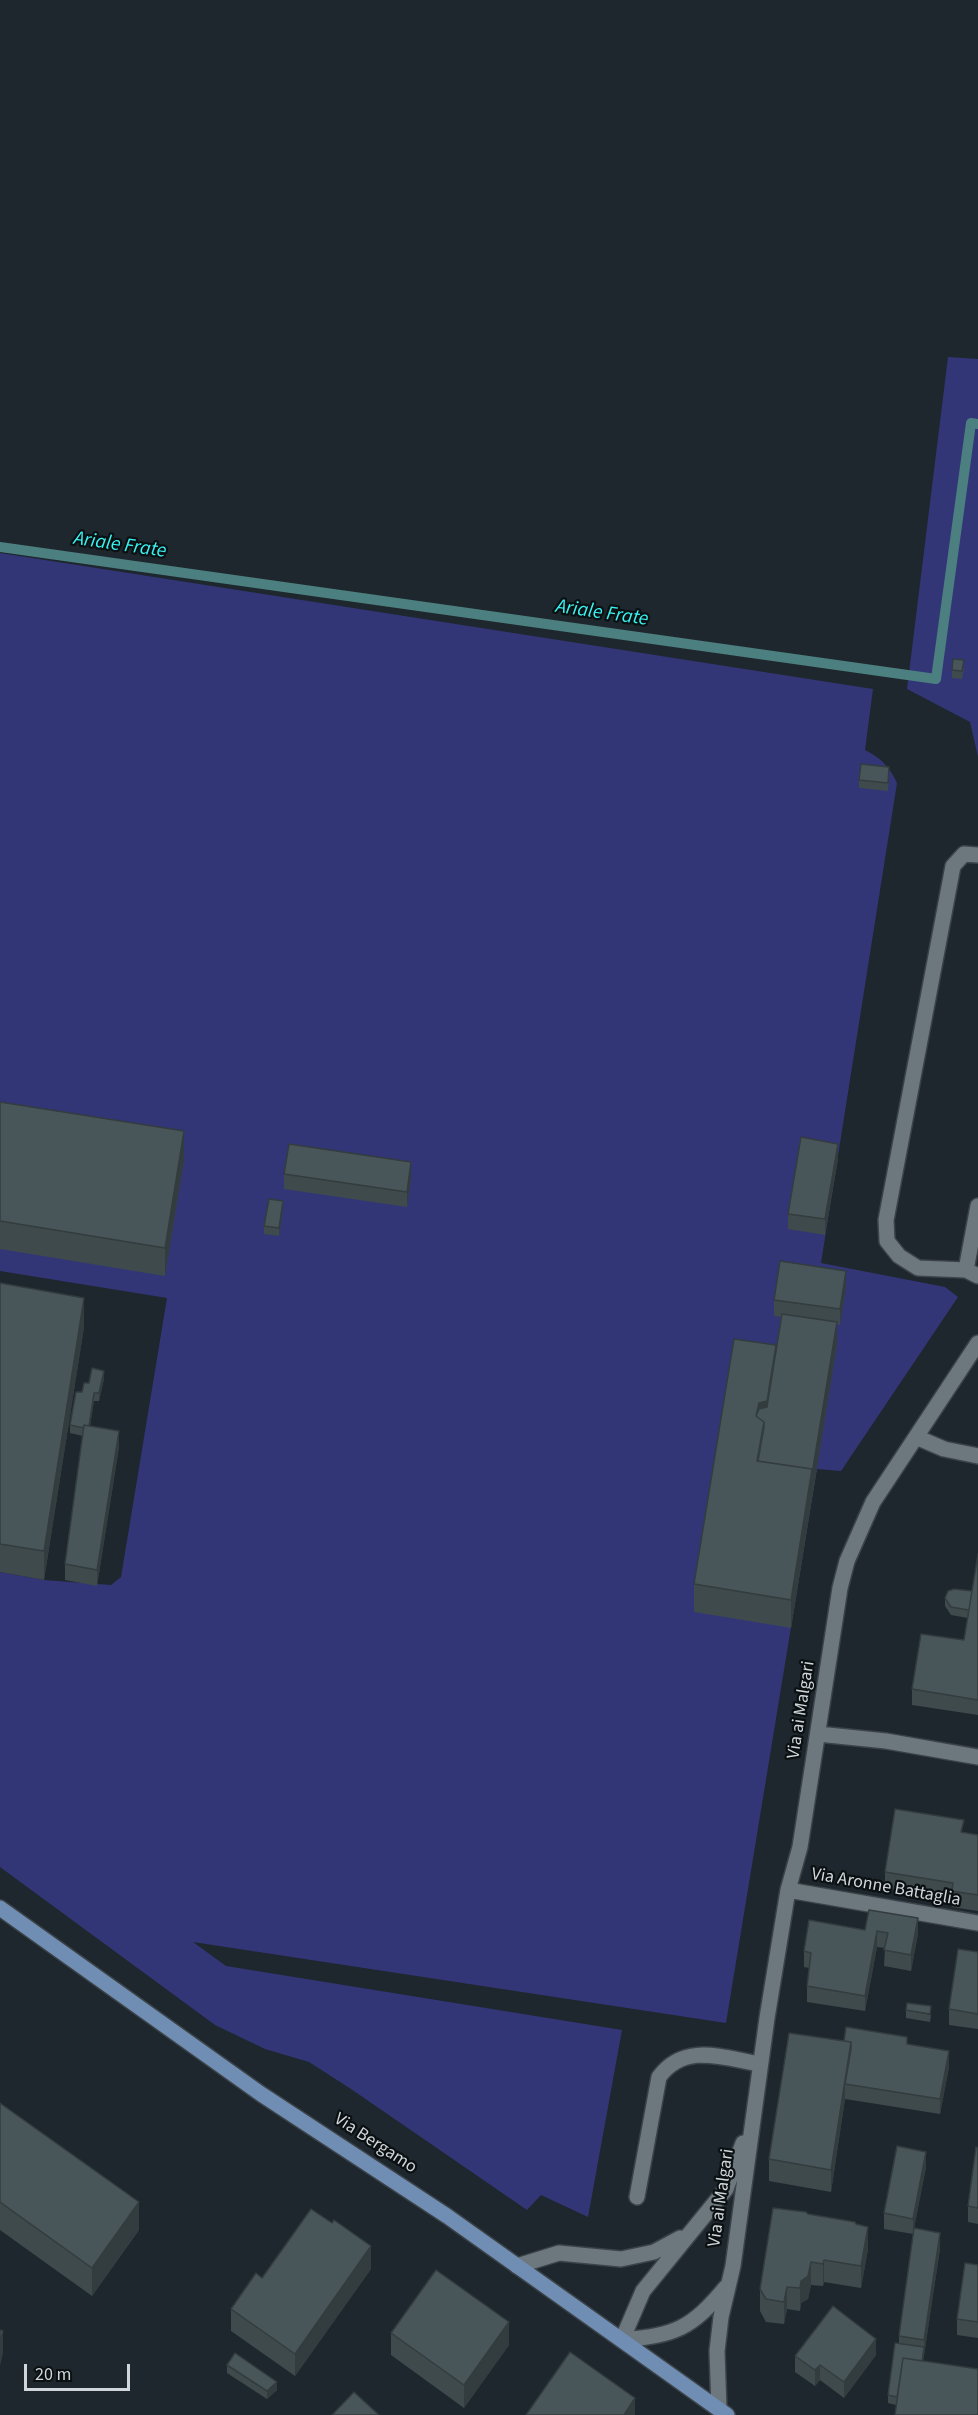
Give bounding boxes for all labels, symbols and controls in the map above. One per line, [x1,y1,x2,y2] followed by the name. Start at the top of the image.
[72,528,168,564] water label: Ariale Frate
[554,596,650,632] water label: Ariale Frate
[784,1660,820,1760] street label: Via ai Malgari
[810,1864,962,1912] street label: Via Aronne Battaglia
[329,2109,421,2179] street label: Via Bergamo
[704,2148,740,2248] street label: Via ai Malgari
[27,2352,134,2390] scale bar
[35,2362,71,2387] text: 20 m

